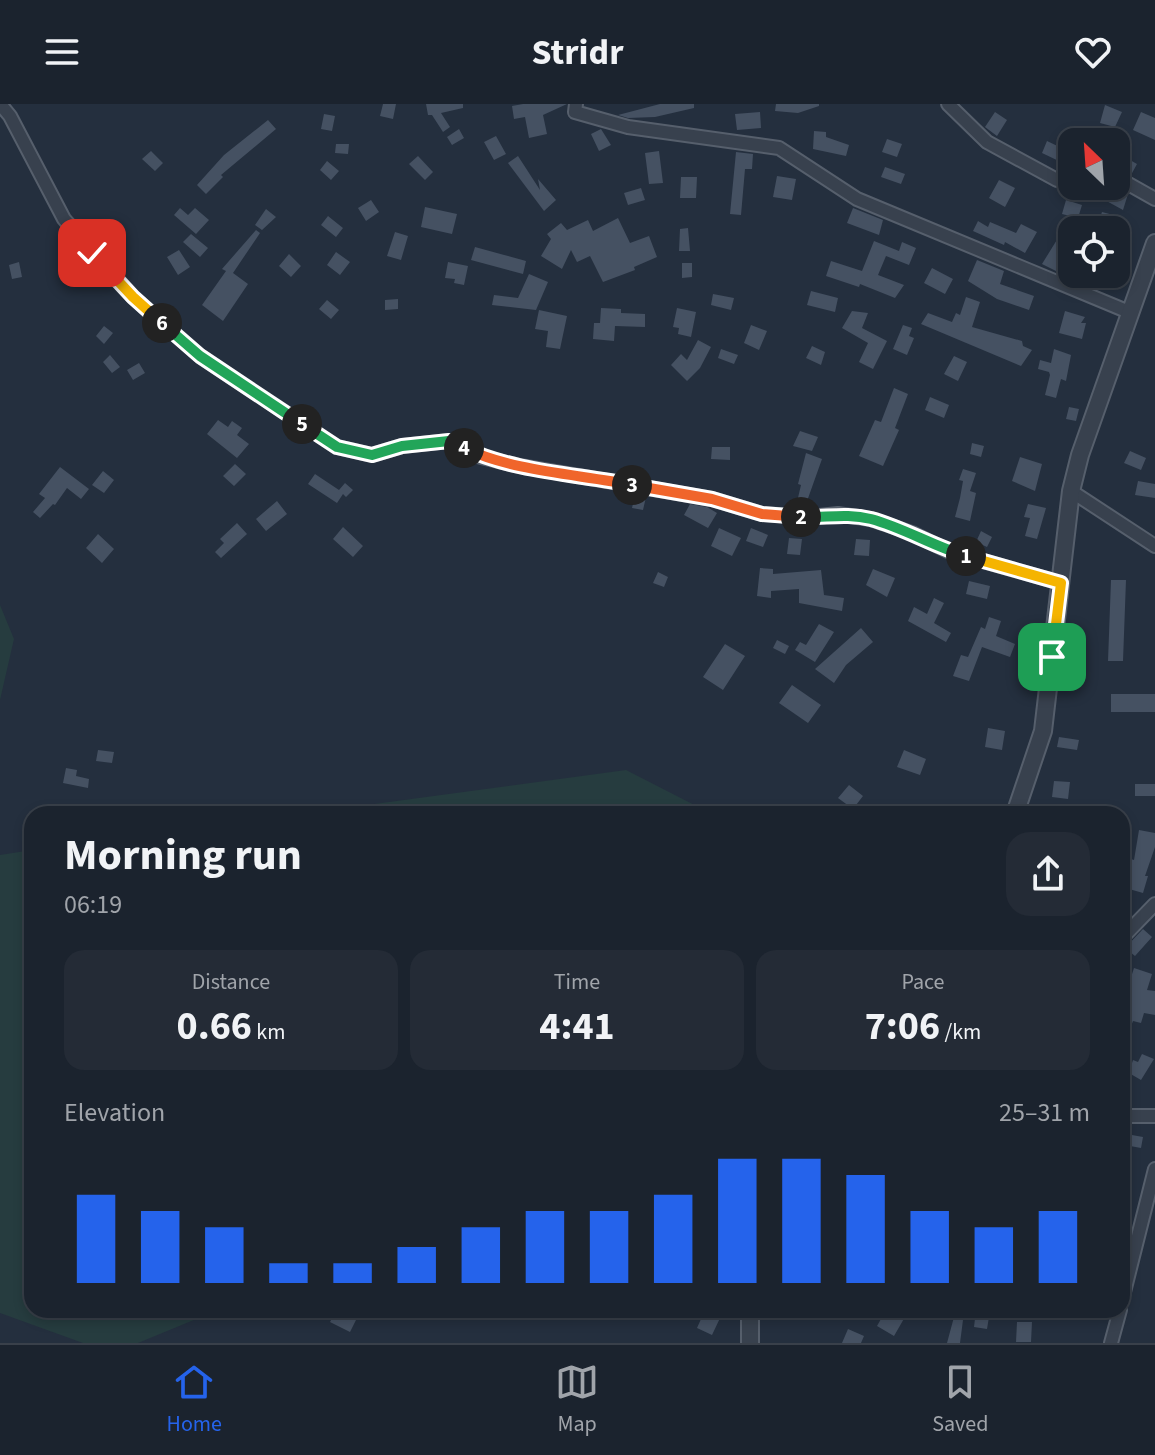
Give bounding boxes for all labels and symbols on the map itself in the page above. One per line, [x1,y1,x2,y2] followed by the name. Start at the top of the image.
[1058,128,1130,200] north arrow
[58,219,126,287] pin
[142,303,182,343] pin: 6
[282,404,322,444] pin: 5
[444,428,484,468] pin: 4
[612,465,652,505] pin: 3
[781,497,821,537] pin: 2
[946,536,986,576] pin: 1
[1018,623,1086,691] pin

